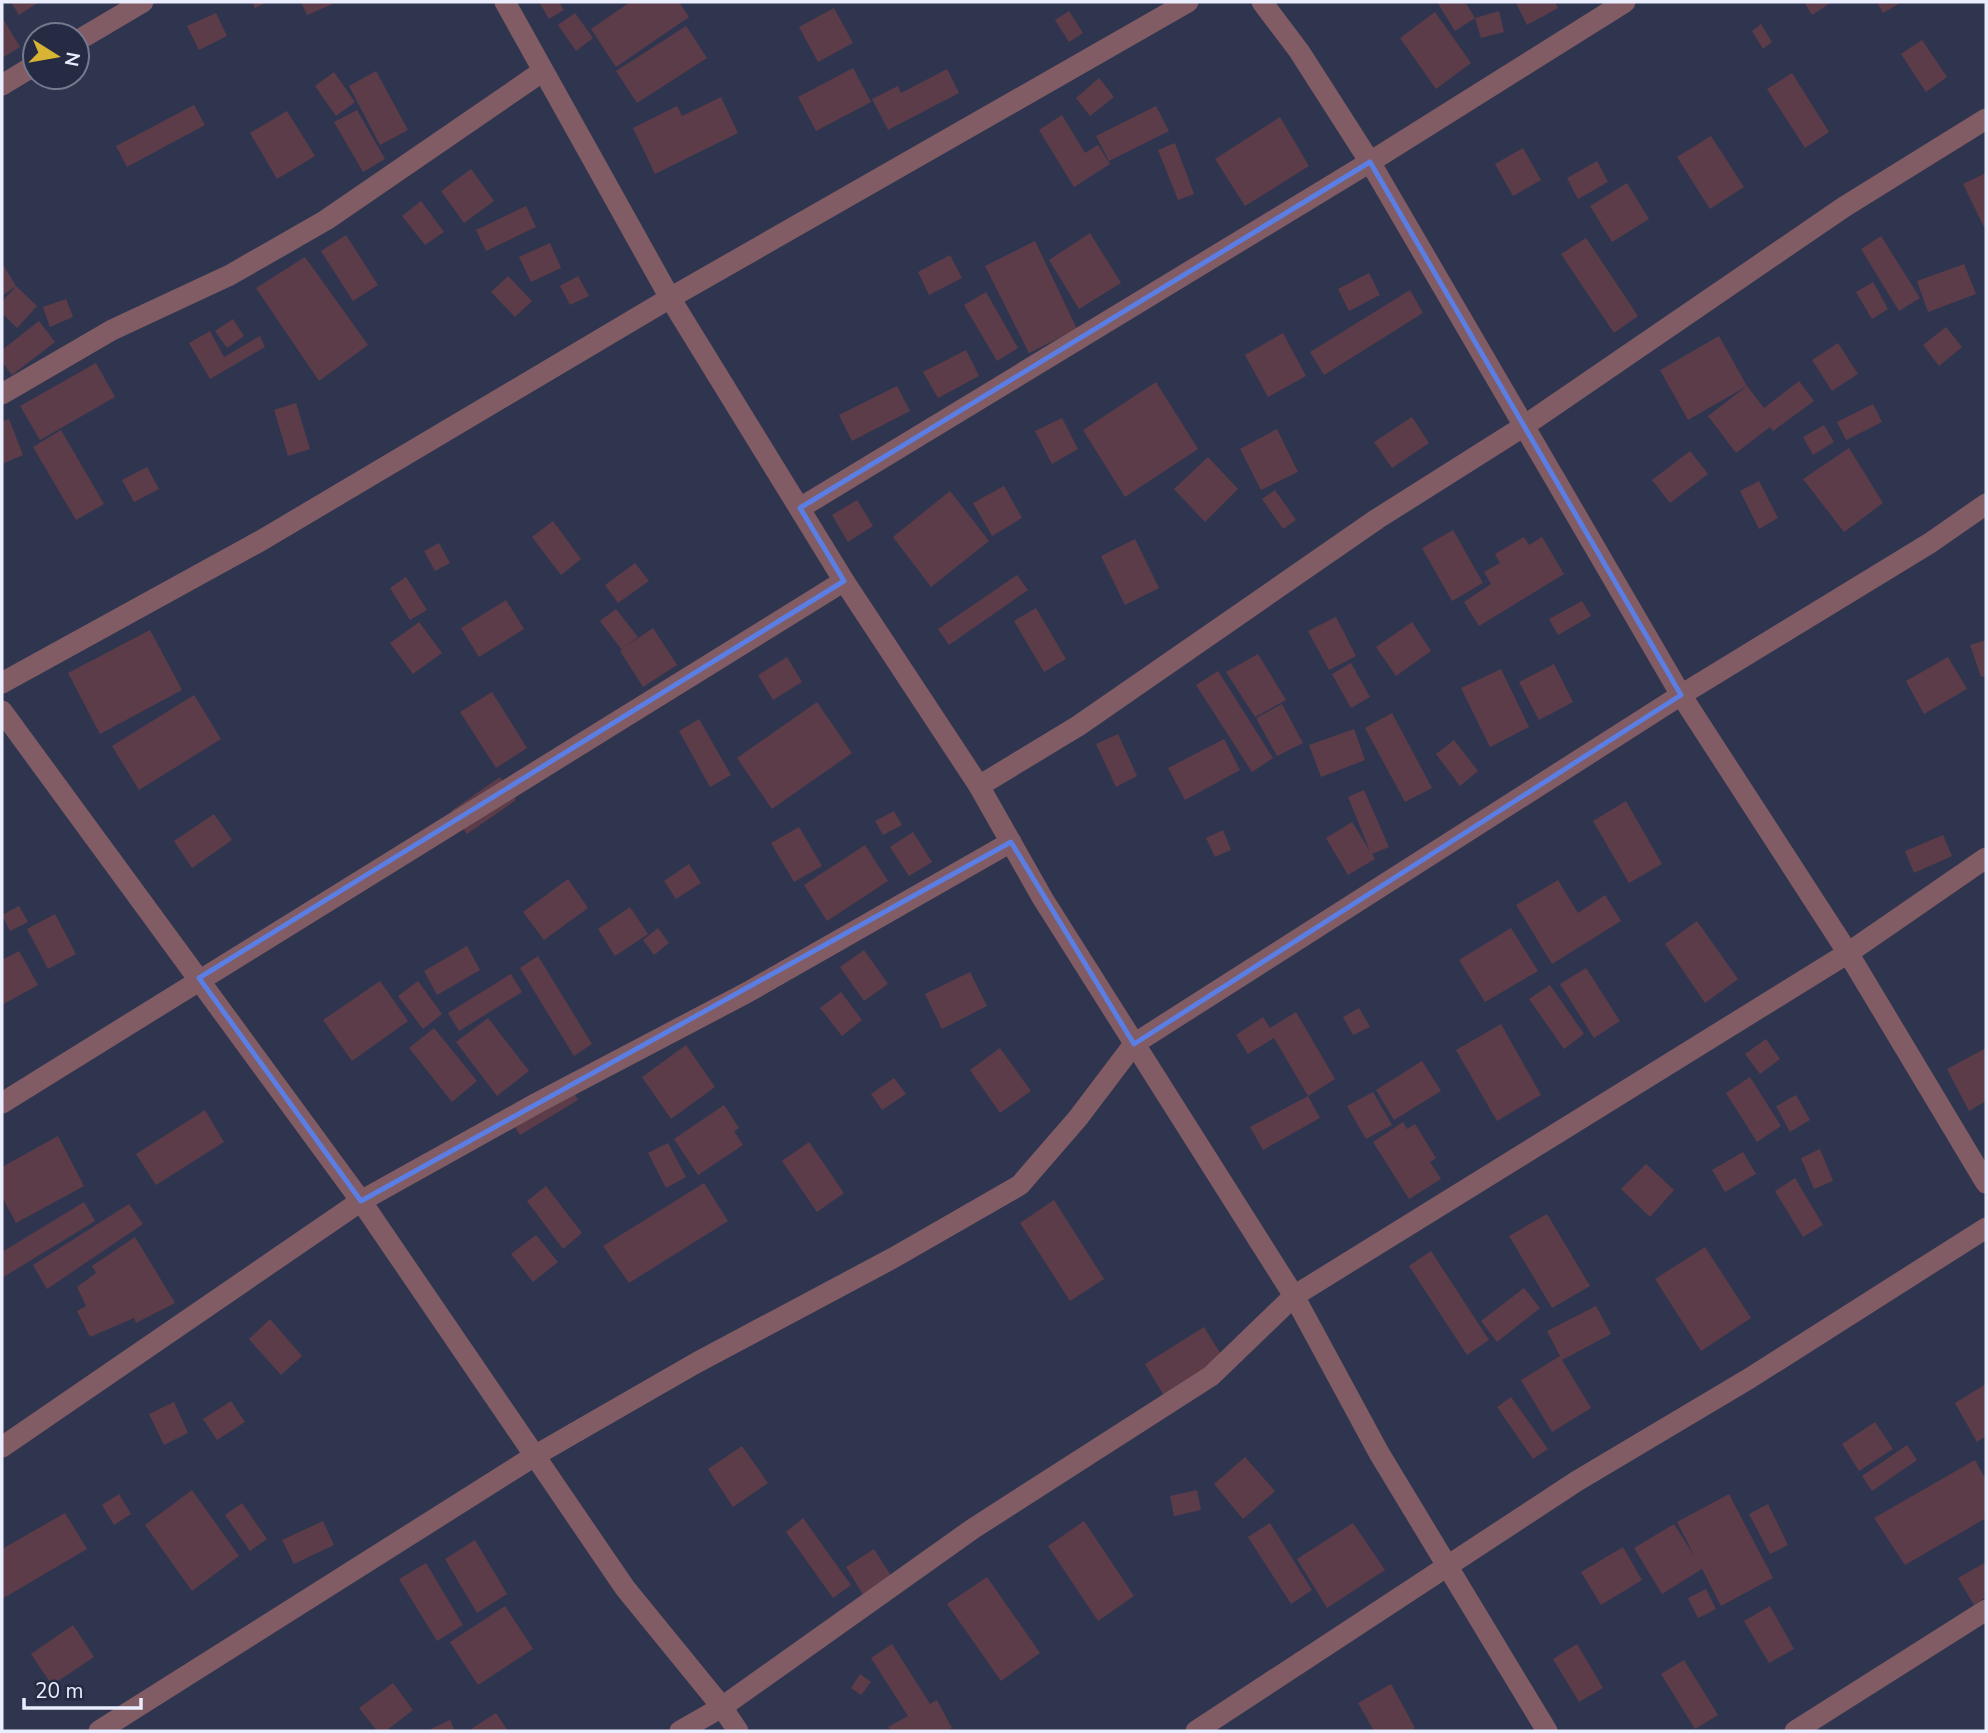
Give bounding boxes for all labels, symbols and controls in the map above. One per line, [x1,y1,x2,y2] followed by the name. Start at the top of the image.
[21,21,91,91] north arrow
[58,50,86,69] text: N
[24,1666,142,1710] scale bar
[35,1677,84,1705] text: 20 m

